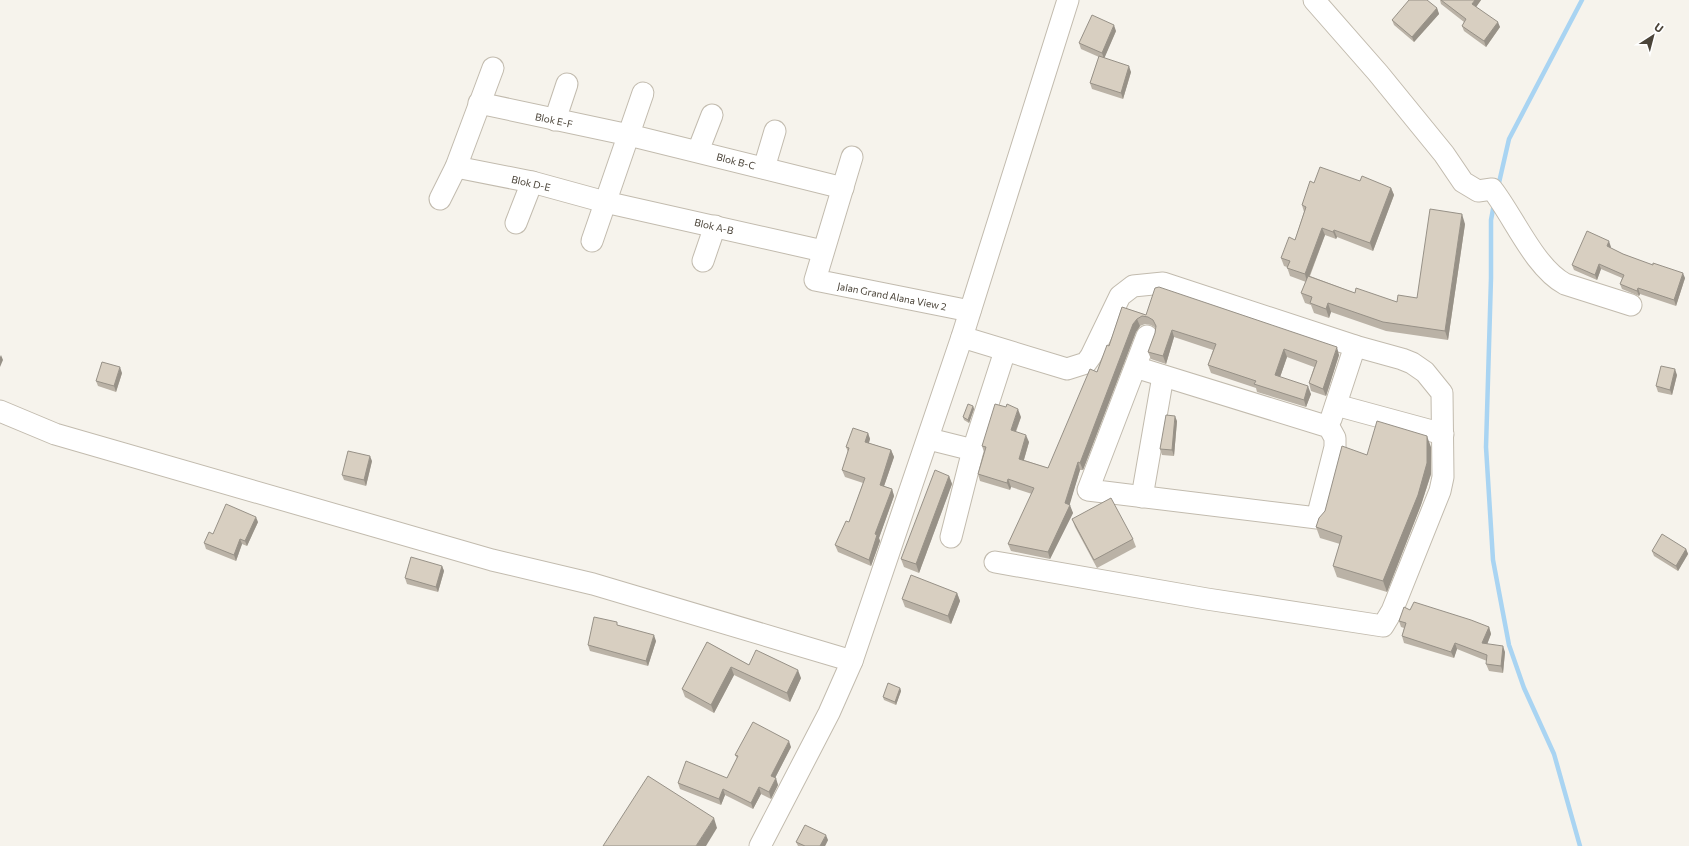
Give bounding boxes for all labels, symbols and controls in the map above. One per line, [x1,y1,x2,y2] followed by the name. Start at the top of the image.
[1633,16,1673,56] north arrow
[1652,20,1666,35] text: U
[534,110,574,130] street label: Blok E-F
[715,150,757,172] street label: Blok B-C
[510,173,552,193] street label: Blok D-E
[693,216,735,236] street label: Blok A-B
[836,280,948,313] street label: Jalan Grand Alana View 2

